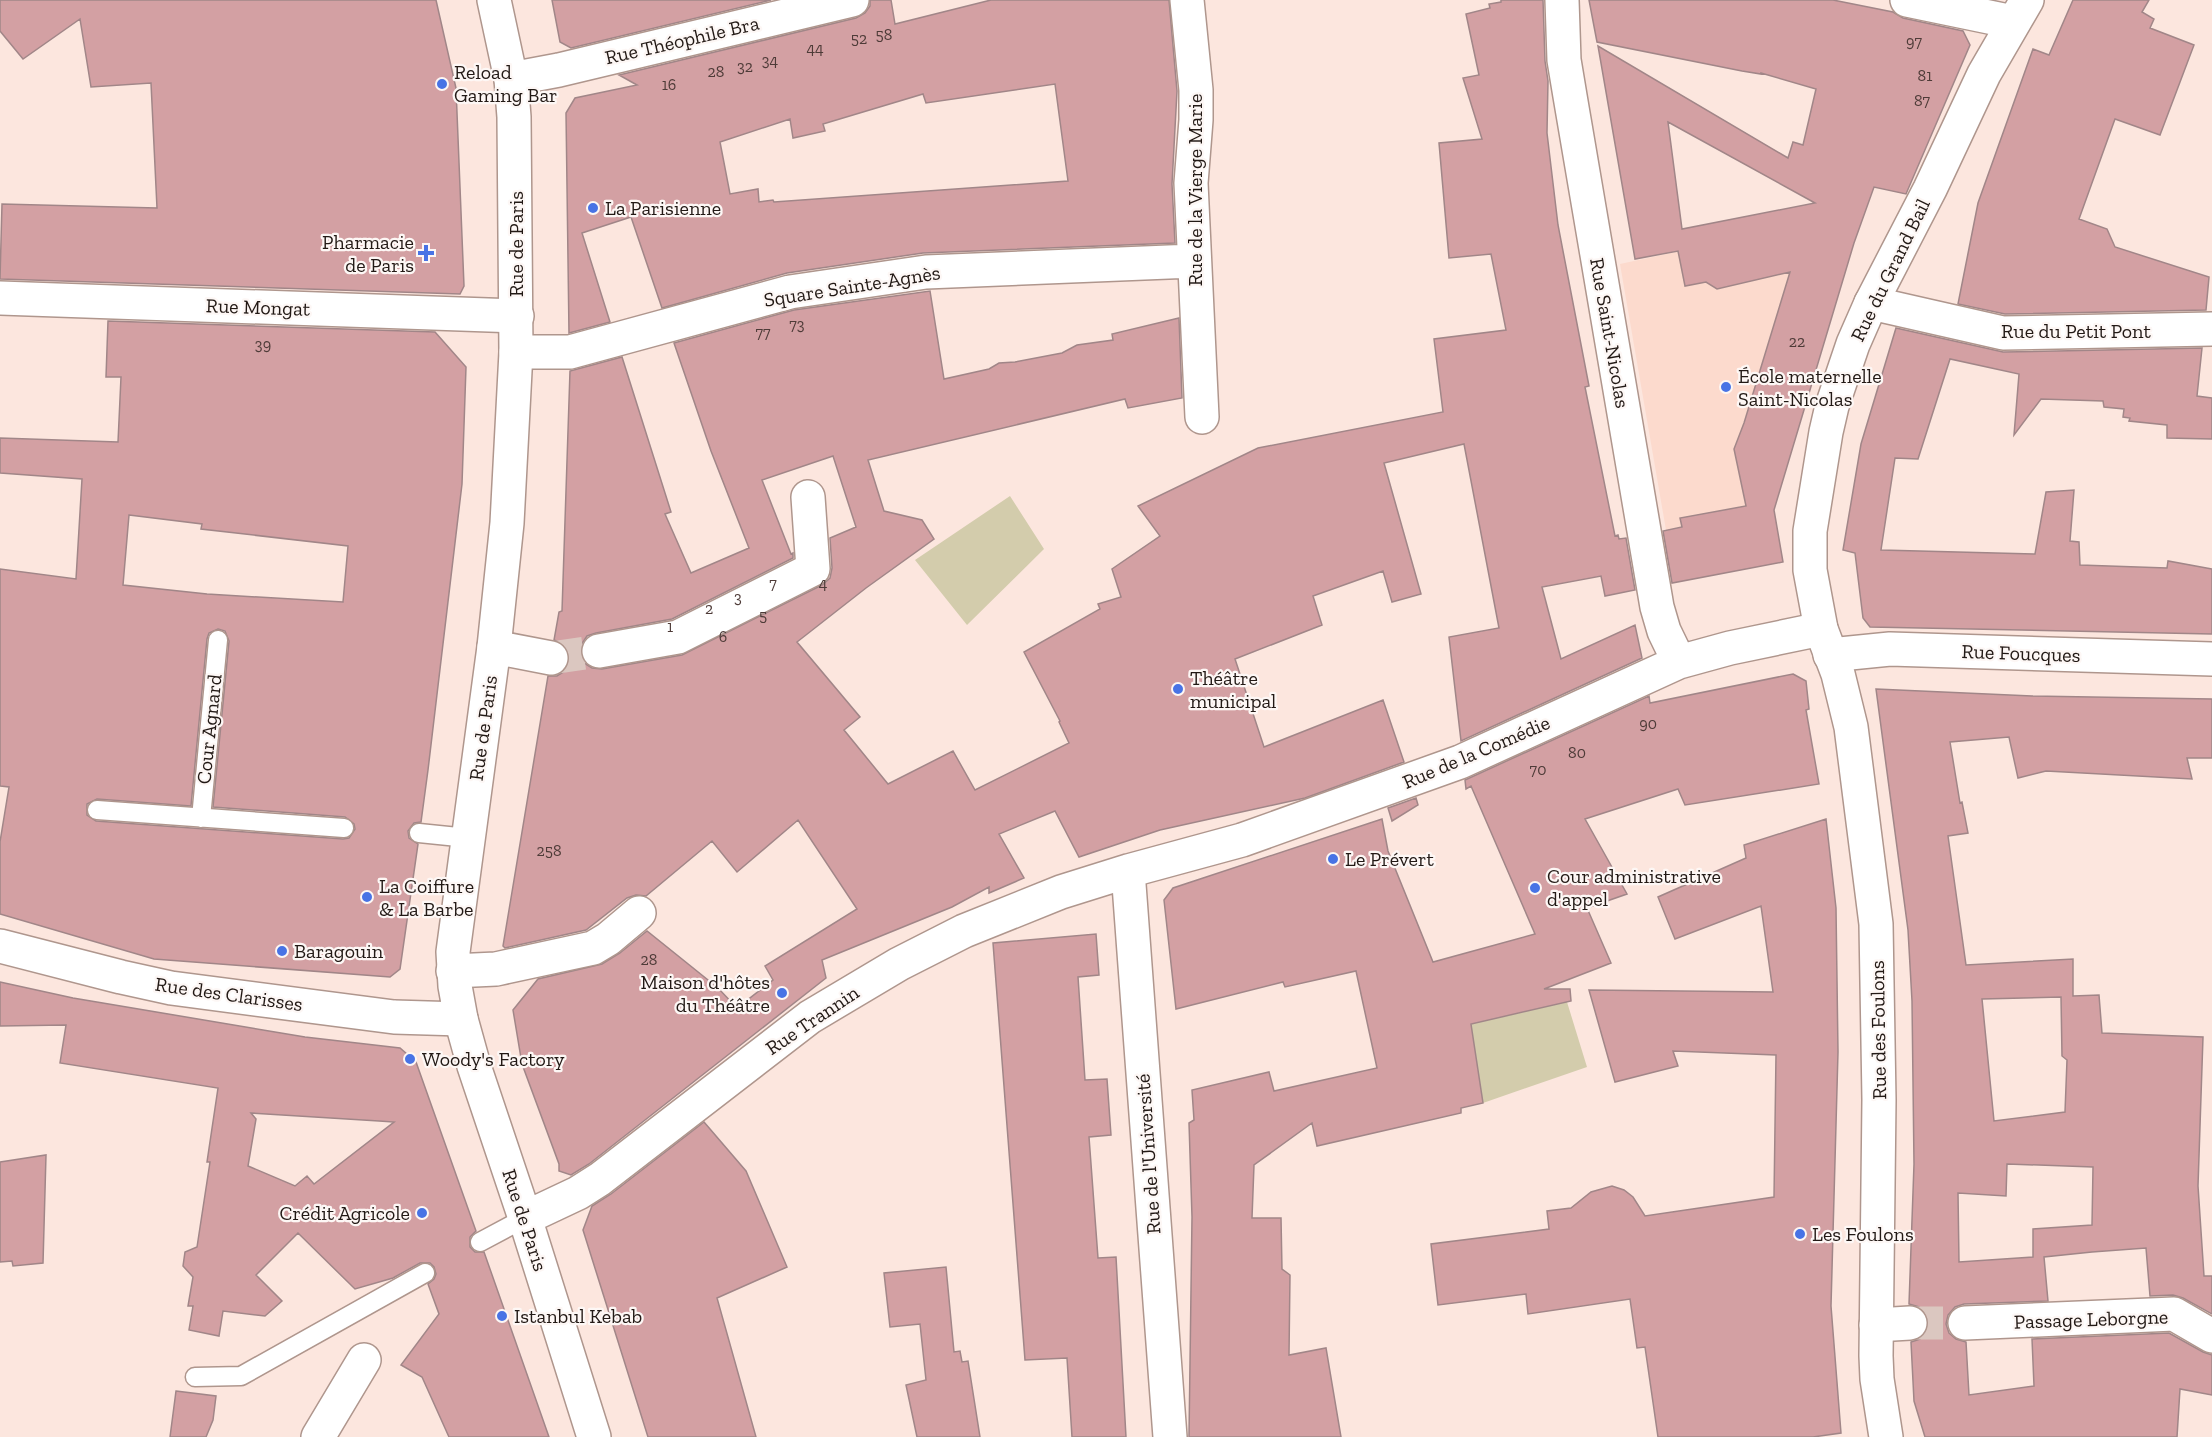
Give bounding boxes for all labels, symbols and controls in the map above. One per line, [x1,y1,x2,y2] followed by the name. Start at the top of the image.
[603,11,762,69] street label: Rue Théophile Bra
[876,25,892,44] house number: 58
[851,29,867,48] house number: 52
[1906,32,1922,51] house number: 97
[806,39,824,58] house number: 44
[762,51,779,70] house number: 34
[737,57,753,76] house number: 32
[454,60,557,107] place label: Reload Gaming Bar
[708,62,724,81] house number: 28
[1918,66,1932,85] house number: 81
[662,75,676,94] house number: 16
[435,77,449,91] marker: Reload Gaming Bar
[1914,91,1931,110] house number: 87
[1183,94,1207,286] street label: Rue de la Vierge Marie
[504,191,528,297] street label: Rue de Paris
[1845,195,1935,345] street label: Rue du Grand Bail
[605,196,721,220] place label: La Parisienne
[586,201,600,215] marker: La Parisienne
[322,230,414,277] place label: Pharmacie de Paris
[419,246,433,260] marker: Pharmacie de Paris
[1585,256,1635,410] street label: Rue Saint-Nicolas
[762,260,942,312] street label: Square Sainte-Agnès
[205,293,311,321] street label: Rue Mongat
[789,315,805,334] house number: 73
[2001,319,2151,343] street label: Rue du Petit Pont
[755,323,771,342] house number: 77
[1789,332,1805,351] house number: 22
[255,335,271,354] house number: 39
[1738,364,1882,411] place label: École maternelle Saint-Nicolas
[1719,380,1733,394] marker: École maternelle Saint-Nicolas
[769,574,777,593] house number: 7
[819,574,828,593] house number: 4
[734,588,742,607] house number: 3
[705,599,713,618] house number: 2
[759,606,767,625] house number: 5
[667,617,673,636] house number: 1
[719,627,727,646] house number: 6
[1961,639,2081,667] street label: Rue Foucques
[1190,666,1276,713] place label: Théâtre municipal
[191,673,227,785] street label: Cour Agnard
[464,674,502,782] street label: Rue de Paris
[1171,682,1185,696] marker: Théâtre municipal
[1399,710,1553,794] street label: Rue de la Comédie
[1639,714,1657,733] house number: 90
[1568,743,1586,762] house number: 80
[1530,760,1546,779] house number: 70
[536,841,562,860] house number: 258
[1345,847,1434,871] place label: Le Prévert
[1326,852,1340,866] marker: Le Prévert
[1547,864,1721,911] place label: Cour administrative d'appel
[379,874,474,921] place label: La Coiffure & La Barbe
[1528,881,1542,895] marker: Cour administrative d'appel
[360,890,374,904] marker: La Coiffure & La Barbe
[294,939,384,963] place label: Baragouin
[275,944,289,958] marker: Baragouin
[641,950,657,969] house number: 28
[1865,960,1891,1100] street label: Rue des Foulons
[641,970,770,1017] place label: Maison d'hôtes du Théâtre
[154,972,304,1016] street label: Rue des Clarisses
[761,980,864,1060] street label: Rue Trannin
[775,986,789,1000] marker: Maison d'hôtes du Théâtre
[422,1047,565,1071] place label: Woody's Factory
[403,1052,417,1066] marker: Woody's Factory
[1130,1073,1166,1235] street label: Rue de l'Université
[497,1166,553,1274] street label: Rue de Paris
[279,1201,410,1225] place label: Crédit Agricole
[415,1206,429,1220] marker: Crédit Agricole
[1812,1222,1914,1246] place label: Les Foulons
[1793,1227,1807,1241] marker: Les Foulons
[514,1304,642,1328] place label: Istanbul Kebab
[2013,1304,2169,1334] street label: Passage Leborgne
[495,1309,509,1323] marker: Istanbul Kebab

